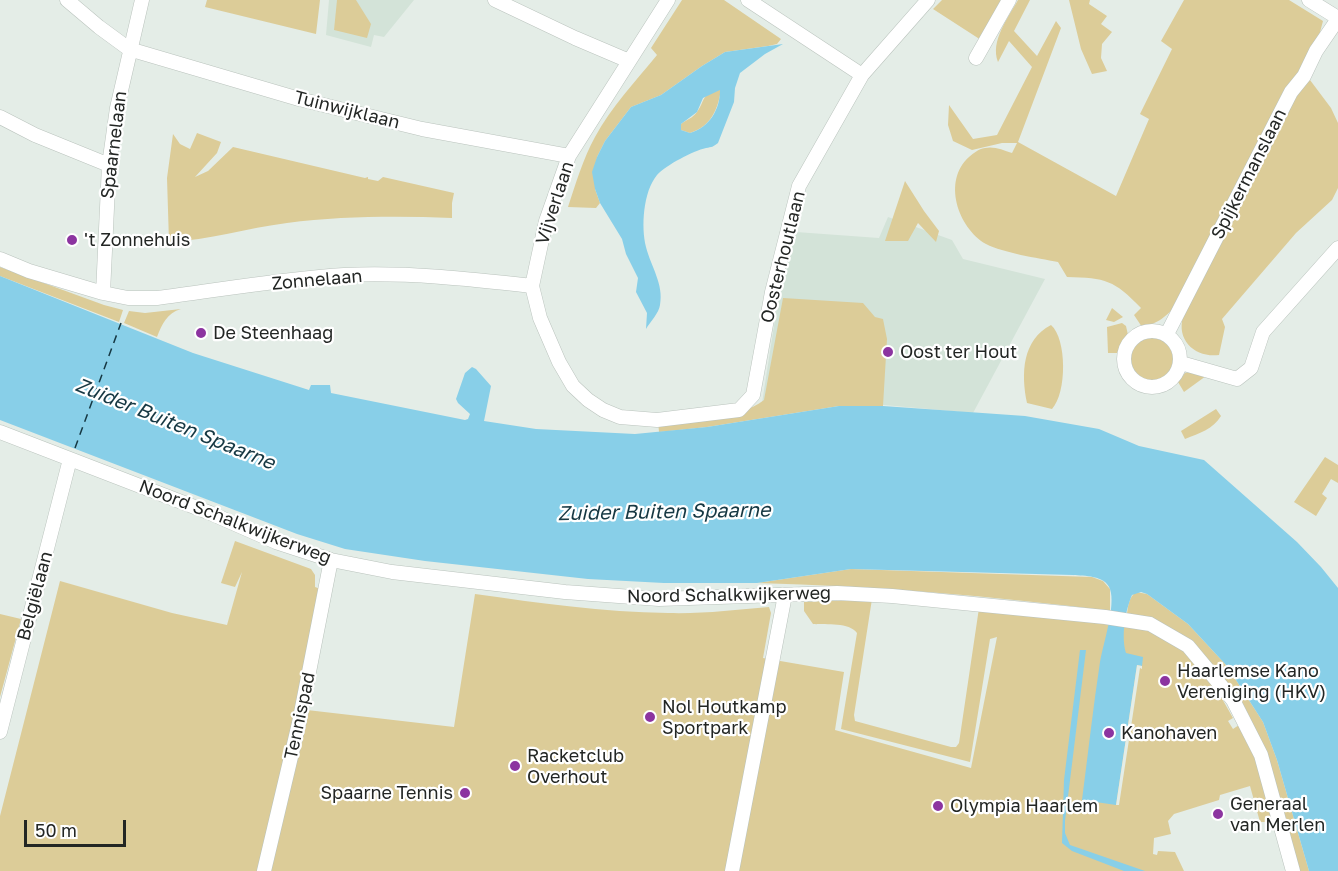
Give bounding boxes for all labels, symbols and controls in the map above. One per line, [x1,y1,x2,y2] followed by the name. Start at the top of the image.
[292,86,402,134] street label: Tuinwijklaan
[97,90,131,200] street label: Spaarnelaan
[1207,105,1291,243] street label: Spijkermanslaan
[531,159,579,247] street label: Vijverlaan
[756,189,810,325] street label: Oosterhoutlaan
[84,229,190,251] place label: 't Zonnehuis
[65,233,79,247] marker: 't Zonnehuis
[271,265,363,295] street label: Zonnelaan
[213,322,333,344] place label: De Steenhaag
[194,326,208,340] marker: De Steenhaag
[900,341,1017,363] place label: Oost ter Hout
[881,345,895,359] marker: Oost ter Hout
[72,373,278,475] water label: Zuider Buiten Spaarne
[136,475,334,569] street label: Noord Schalkwijkerweg
[557,498,771,526] water label: Zuider Buiten Spaarne
[13,549,57,643] street label: Belgiëlaan
[627,582,831,608] street label: Noord Schalkwijkerweg
[1177,660,1326,702] place label: Haarlemse Kano Vereniging (HKV)
[280,670,320,762] street label: Tennispad
[1158,674,1172,688] marker: Haarlemse Kano Vereniging (HKV)
[662,696,786,738] place label: Nol Houtkamp Sportpark
[643,710,657,724] marker: Nol Houtkamp Sportpark
[1121,722,1217,744] place label: Kanohaven
[1102,726,1116,740] marker: Kanohaven
[527,745,624,788] place label: Racketclub Overhout
[508,759,522,773] marker: Racketclub Overhout
[321,782,453,804] place label: Spaarne Tennis
[458,786,472,800] marker: Spaarne Tennis
[1230,793,1325,836] place label: Generaal van Merlen
[950,795,1098,817] place label: Olympia Haarlem
[931,799,945,813] marker: Olympia Haarlem
[1211,807,1225,821] marker: Generaal van Merlen
[27,808,129,846] scale bar
[35,819,77,841] text: 50 m

